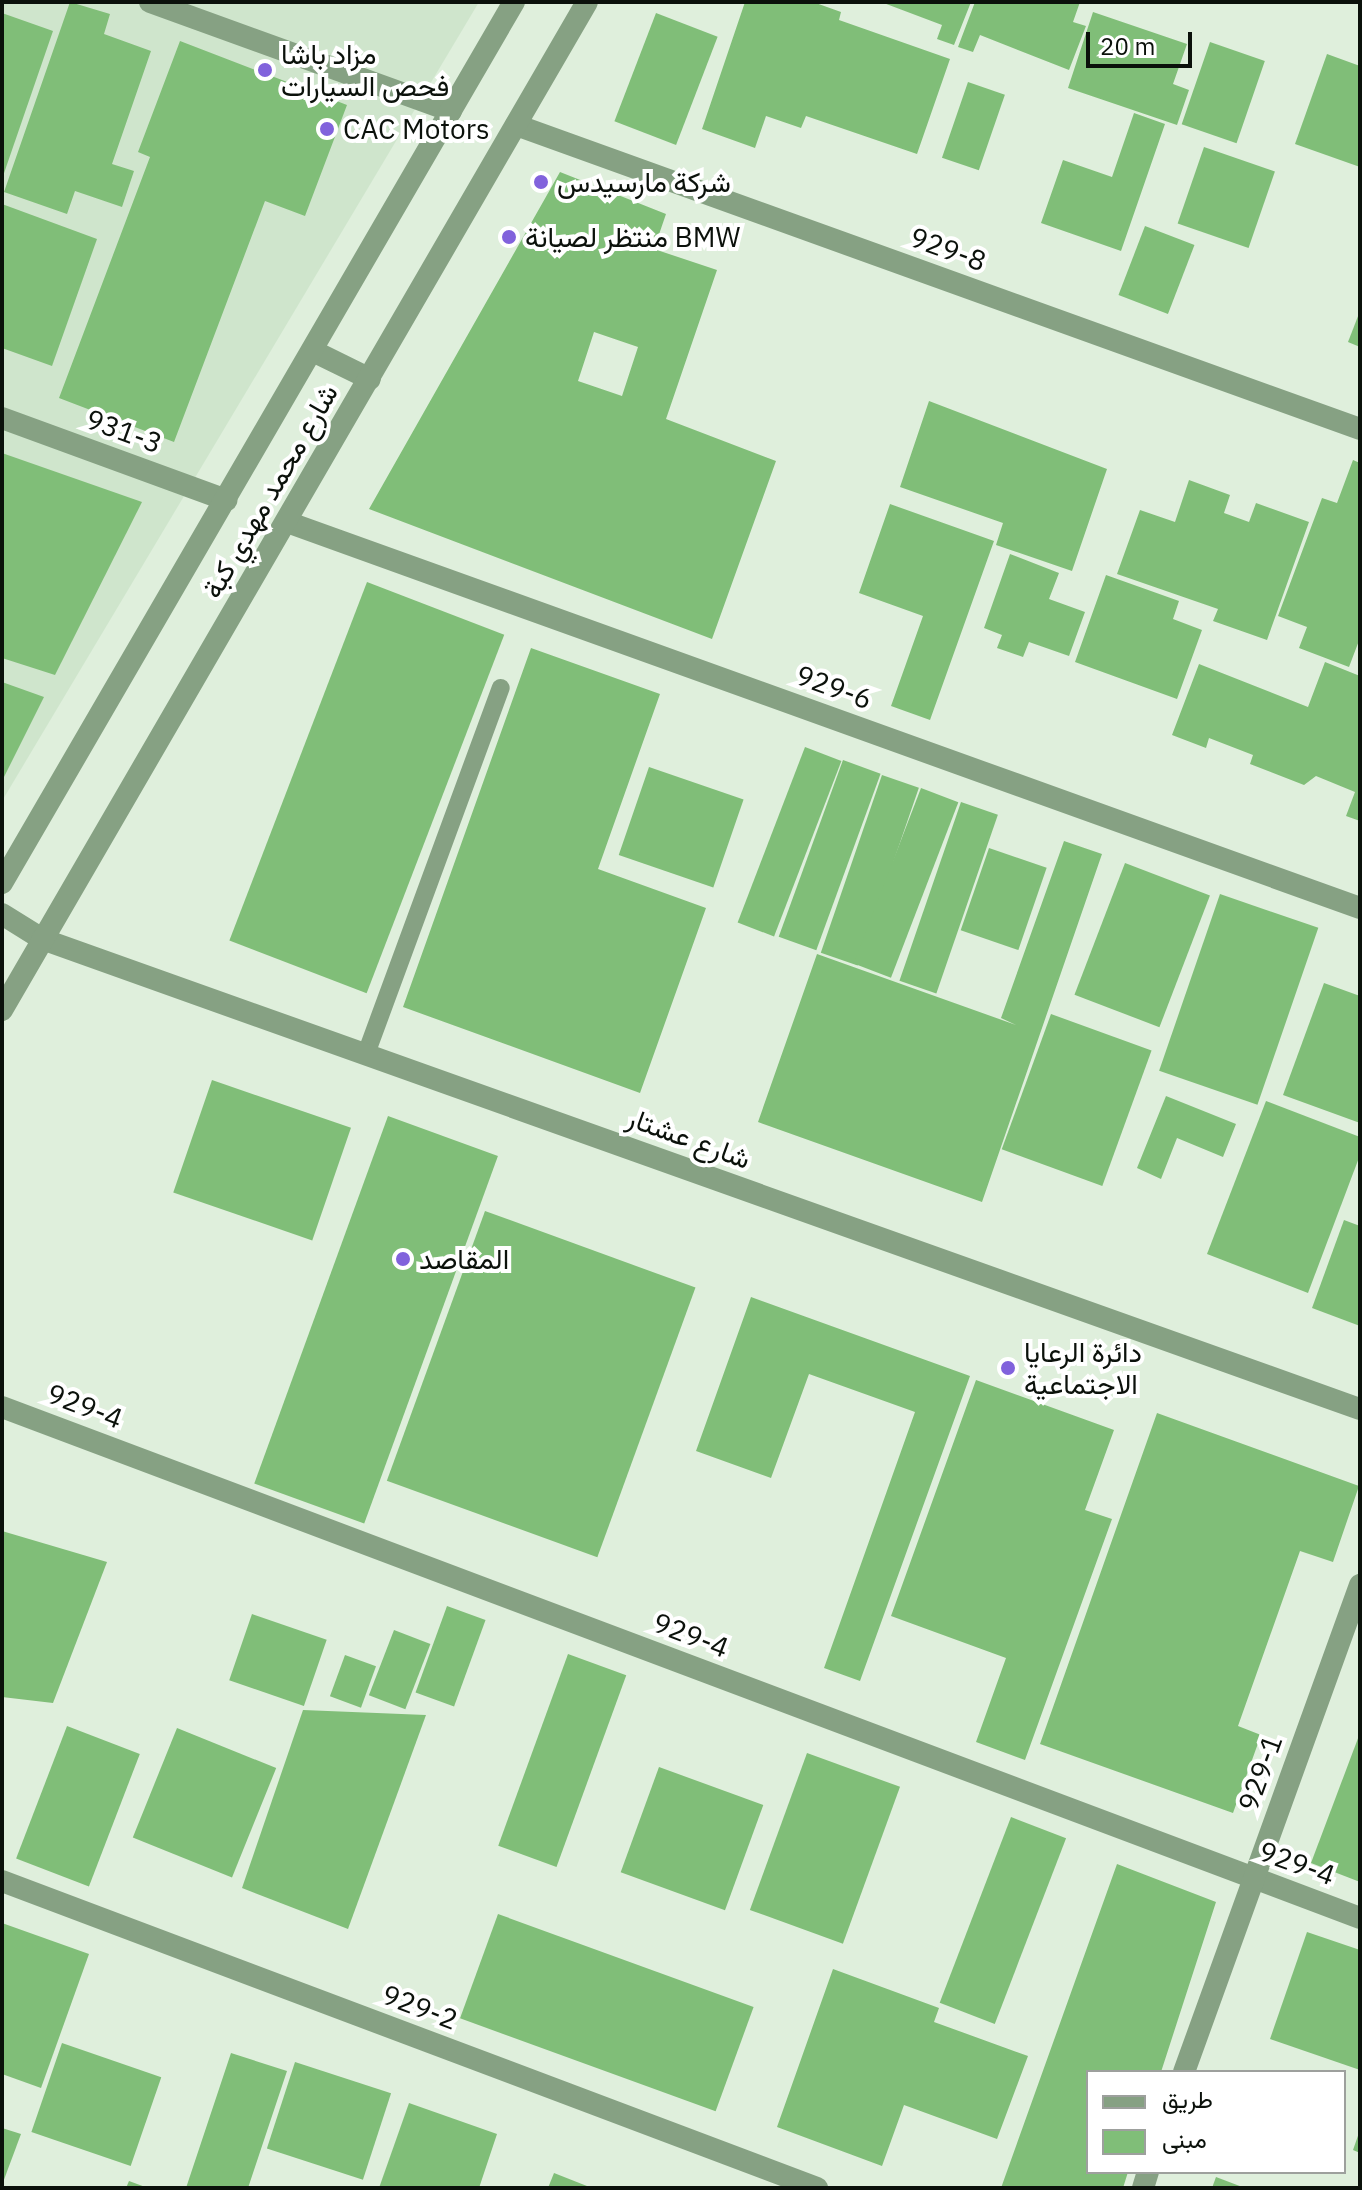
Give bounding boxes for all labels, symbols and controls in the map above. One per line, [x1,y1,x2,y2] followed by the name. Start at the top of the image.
[1090,16,1196,66] scale bar
[1100,30,1155,62] text: 20 m
[281,37,449,103] place label: مزاد باشا فحص السيارات
[256,61,274,79] marker: مزاد باشا فحص السيارات
[343,112,490,146] place label: CAC Motors
[318,120,336,138] marker: CAC Motors
[557,165,731,199] place label: شركة مارسيدس
[532,173,550,191] marker: شركة مارسيدس
[525,220,740,254] place label: منتظر لصيانة BMW
[905,220,991,278] street label: 929-8
[500,228,518,246] marker: منتظر لصيانة BMW
[195,378,345,604] street label: شارع محمد مهدي كبة
[81,402,167,460] street label: 931-3
[791,658,877,716] street label: 929-6
[623,1100,755,1176] street label: شارع عشتار
[419,1242,509,1276] place label: المقاصد
[394,1250,412,1268] marker: المقاصد
[1024,1335,1142,1401] place label: دائرة الرعايا الاجتماعية
[999,1359,1017,1377] marker: دائرة الرعايا الاجتماعية
[42,1376,128,1436] street label: 929-4
[648,1605,734,1665] street label: 929-4
[1231,1730,1289,1816] street label: 929-1
[1254,1834,1340,1892] street label: 929-4
[377,1977,463,2037] street label: 929-2
[1086,2070,1346,2174] legend
[1162,2083,1213,2115] text: طريق
[1162,2123,1207,2155] text: مبنى

